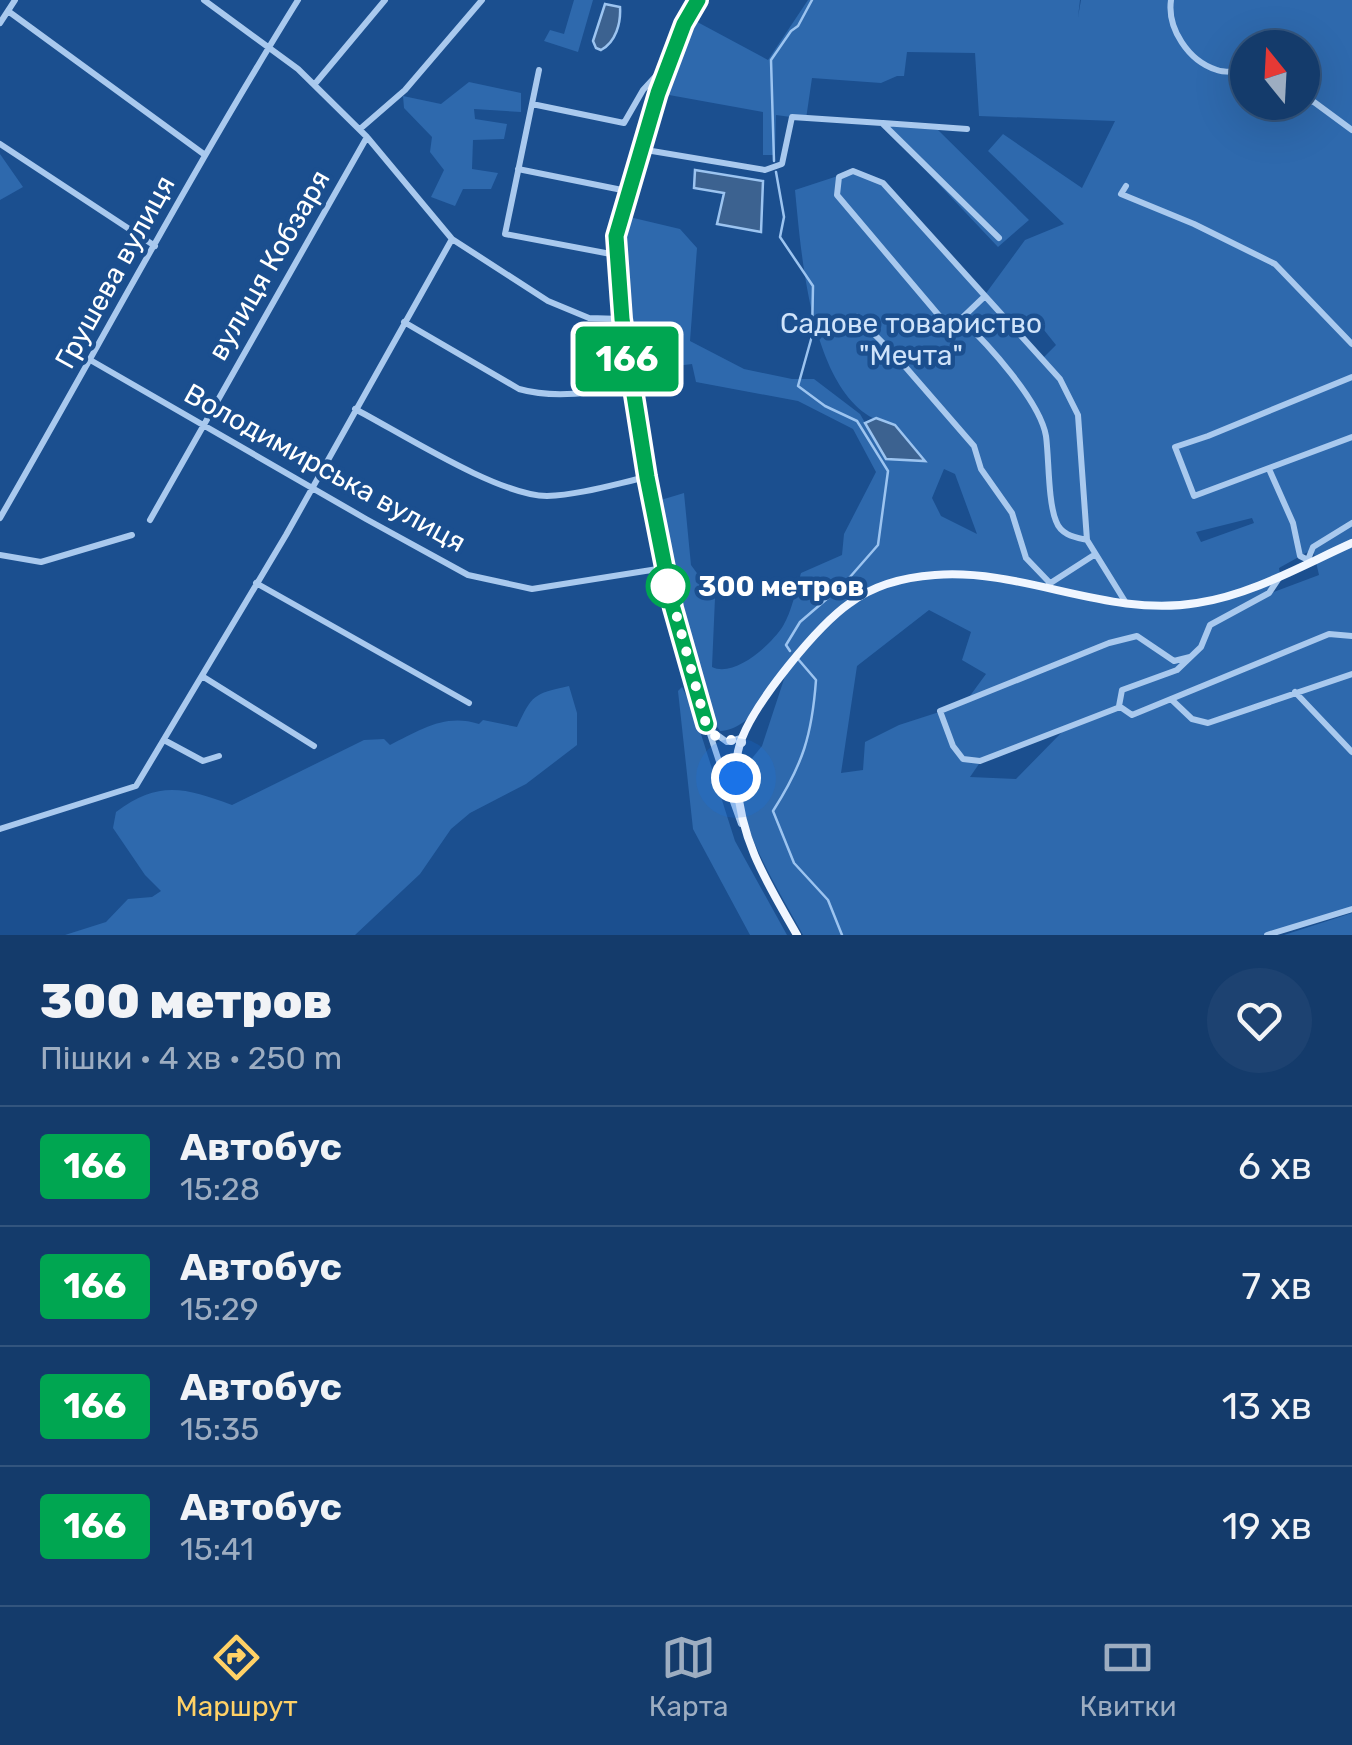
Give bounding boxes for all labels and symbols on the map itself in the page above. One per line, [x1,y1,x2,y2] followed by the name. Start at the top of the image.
[1230,30,1320,120] north arrow
[201,164,337,366] street label: вулиця Кобзаря
[48,170,182,374] street label: Грушева вулиця
[780,307,1042,372] park label: Садове товариство "Мечта"
[570,326,684,392] line badge: 166
[179,377,471,559] street label: Володимирська вулиця
[647,565,689,607] marker: 300 метров
[698,570,865,603] place label: 300 метров
[711,753,761,803] your location

